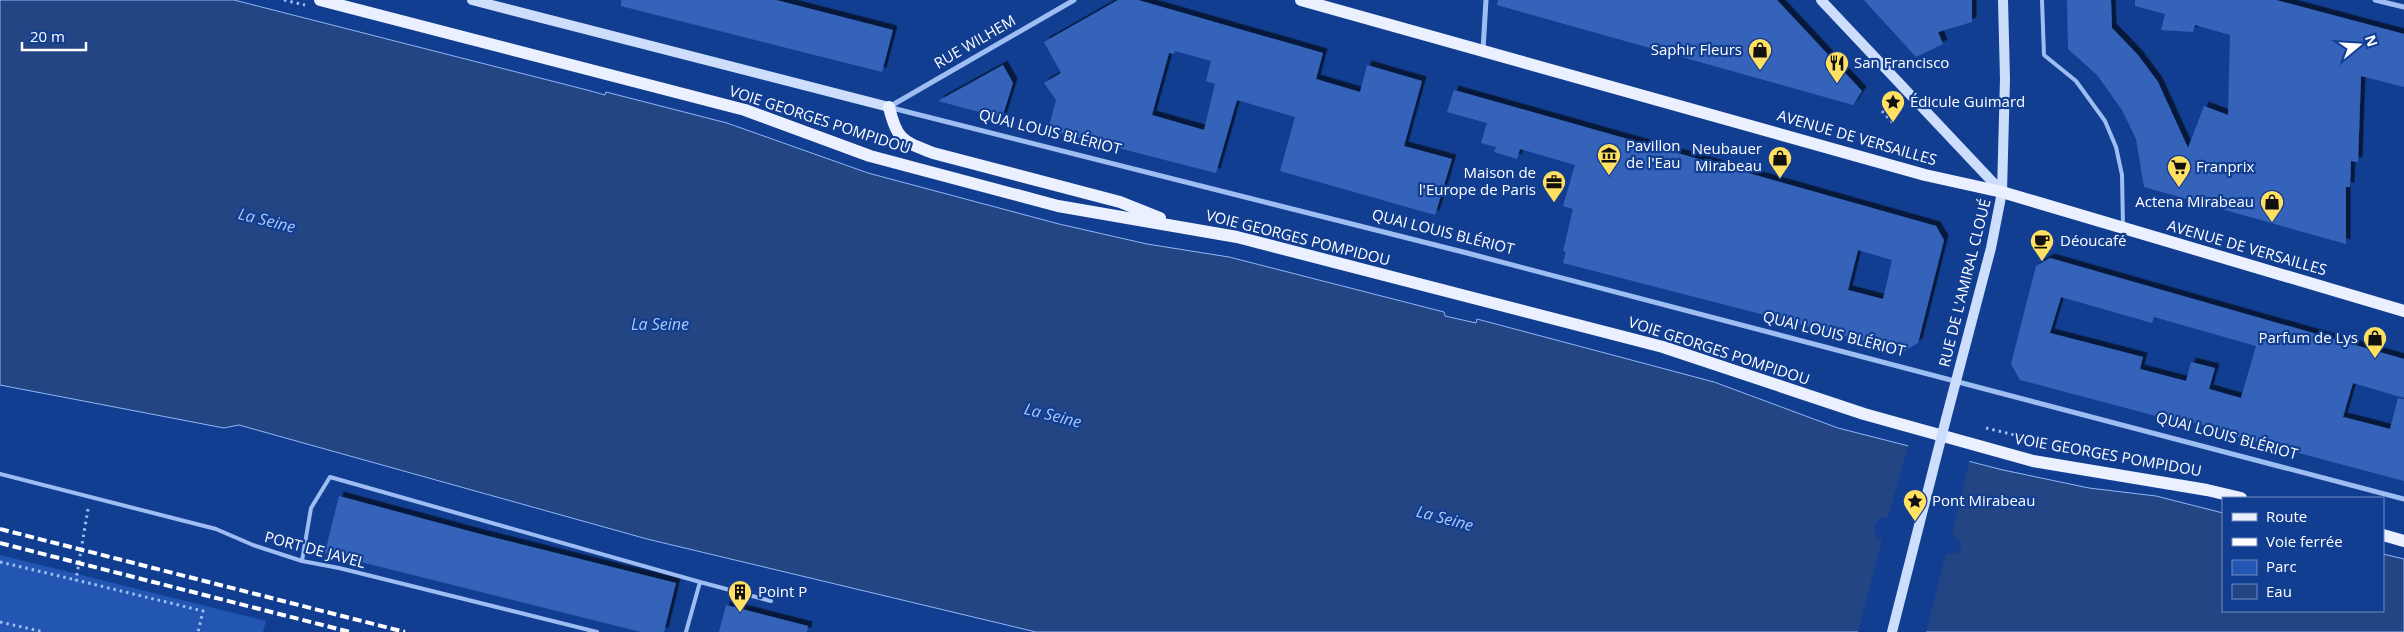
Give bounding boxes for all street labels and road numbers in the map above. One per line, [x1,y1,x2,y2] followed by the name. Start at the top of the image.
[930,10,1019,73] street label: RUE WILHEM
[727,80,913,158] street label: VOIE GEORGES POMPIDOU
[977,104,1124,159] street label: QUAI LOUIS BLÉRIOT
[1775,105,1939,169] street label: AVENUE DE VERSAILLES
[1933,197,1995,369] street label: RUE DE L'AMIRAL CLOUÉ
[1204,204,1393,270] street label: VOIE GEORGES POMPIDOU
[1370,204,1517,259] street label: QUAI LOUIS BLÉRIOT
[2165,215,2329,279] street label: AVENUE DE VERSAILLES
[1761,306,1908,361] street label: QUAI LOUIS BLÉRIOT
[1626,311,1812,389] street label: VOIE GEORGES POMPIDOU
[2154,406,2301,464] street label: QUAI LOUIS BLÉRIOT
[2013,428,2203,480] street label: VOIE GEORGES POMPIDOU
[263,526,368,572] street label: PORT DE JAVEL

